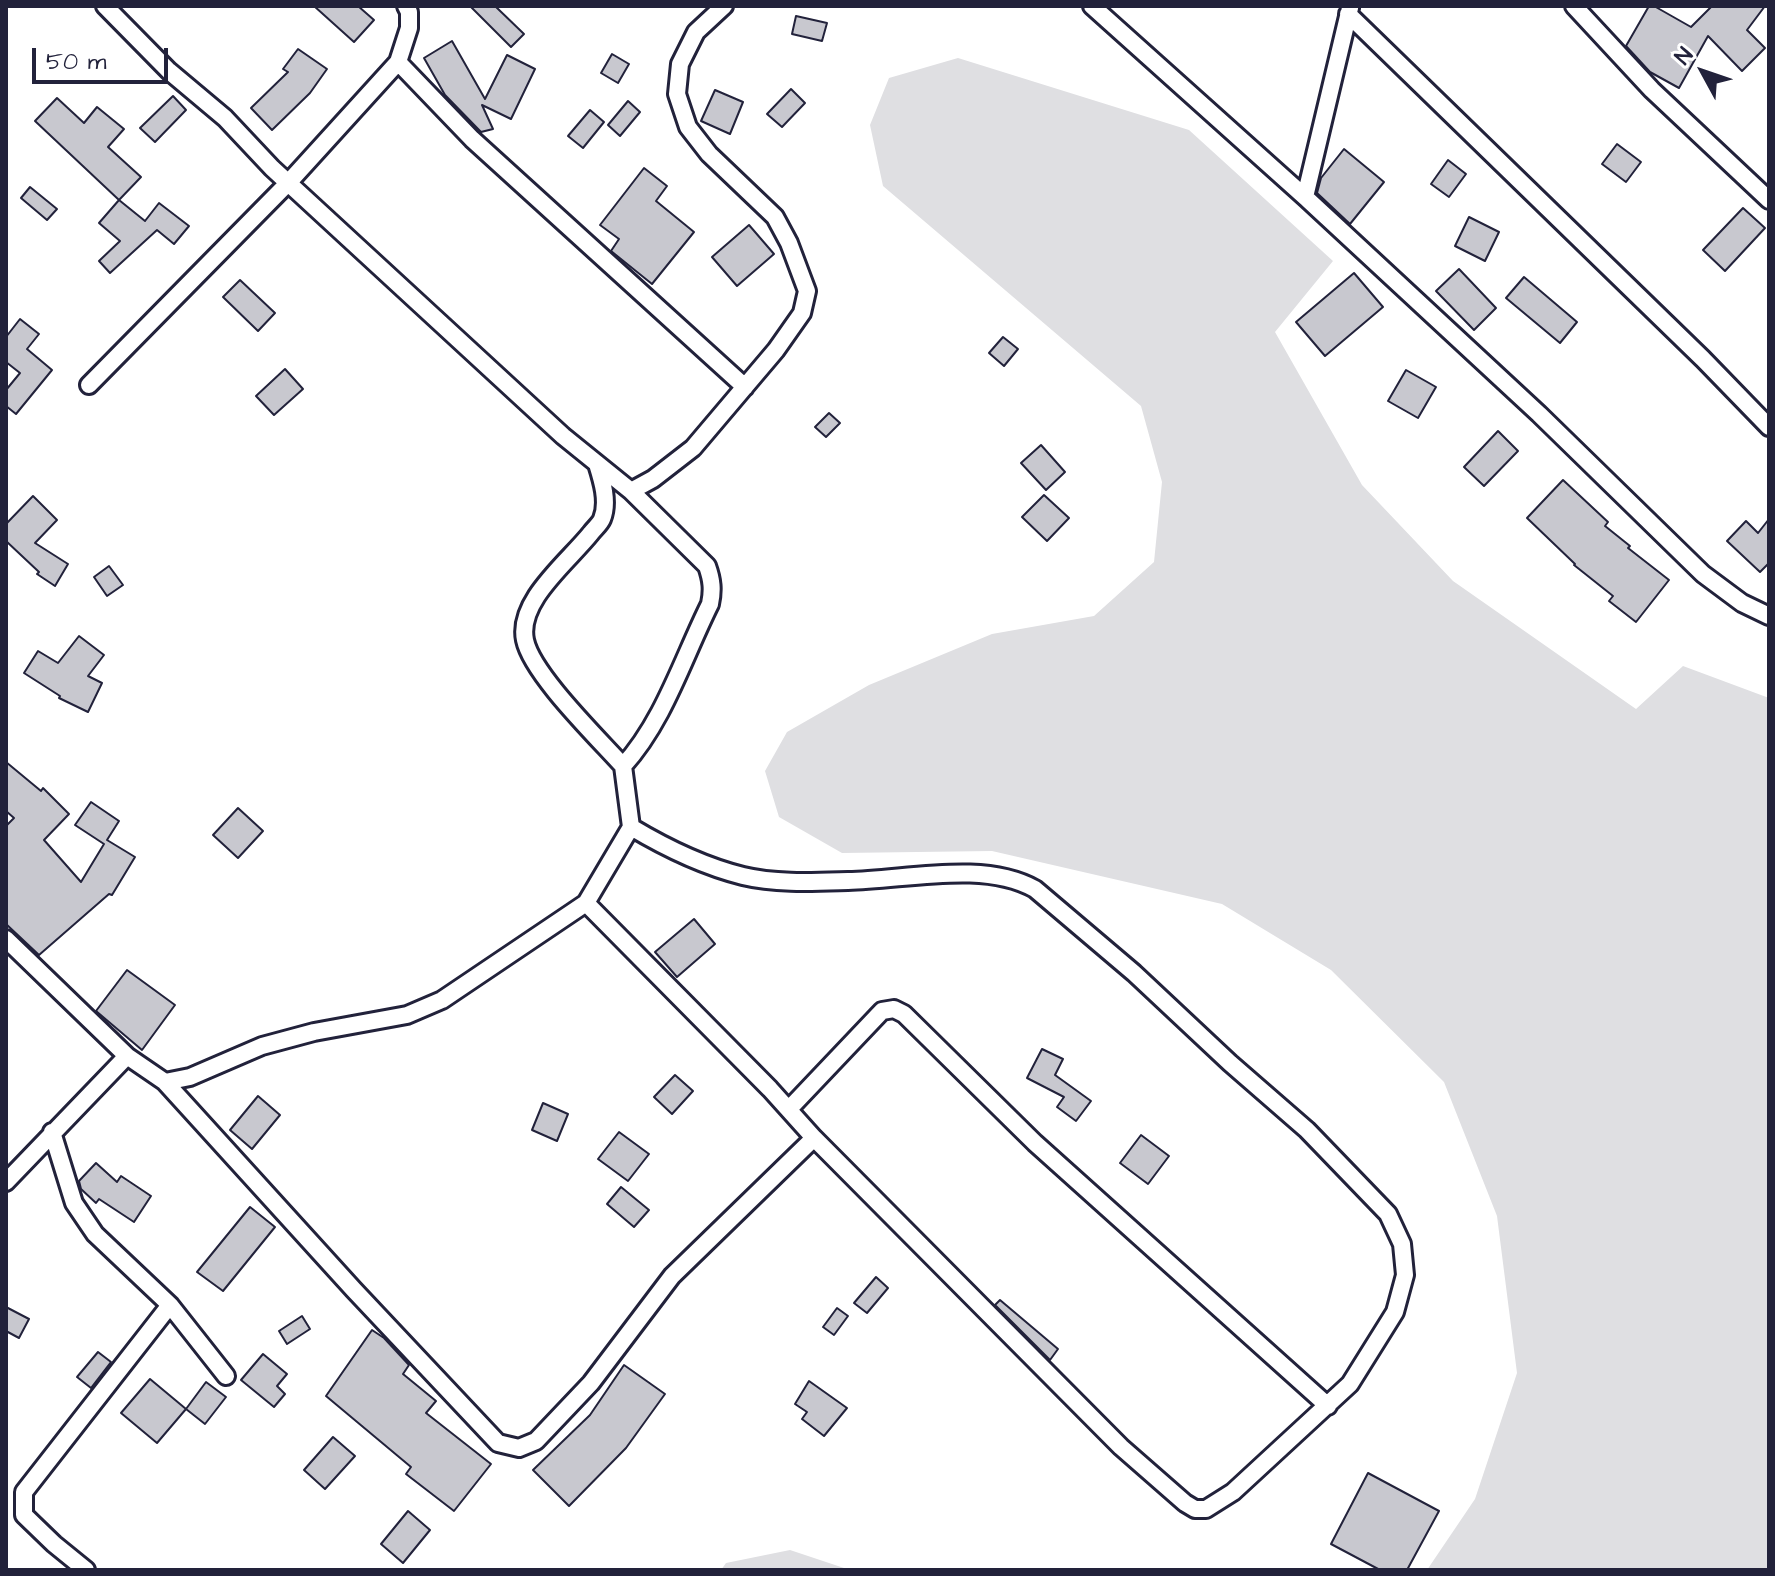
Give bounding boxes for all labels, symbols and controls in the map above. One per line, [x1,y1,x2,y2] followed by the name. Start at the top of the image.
[36,32,172,82] scale bar
[1663,32,1743,112] north arrow
[1668,41,1701,72] text: N
[46,45,106,79] text: 50 m

